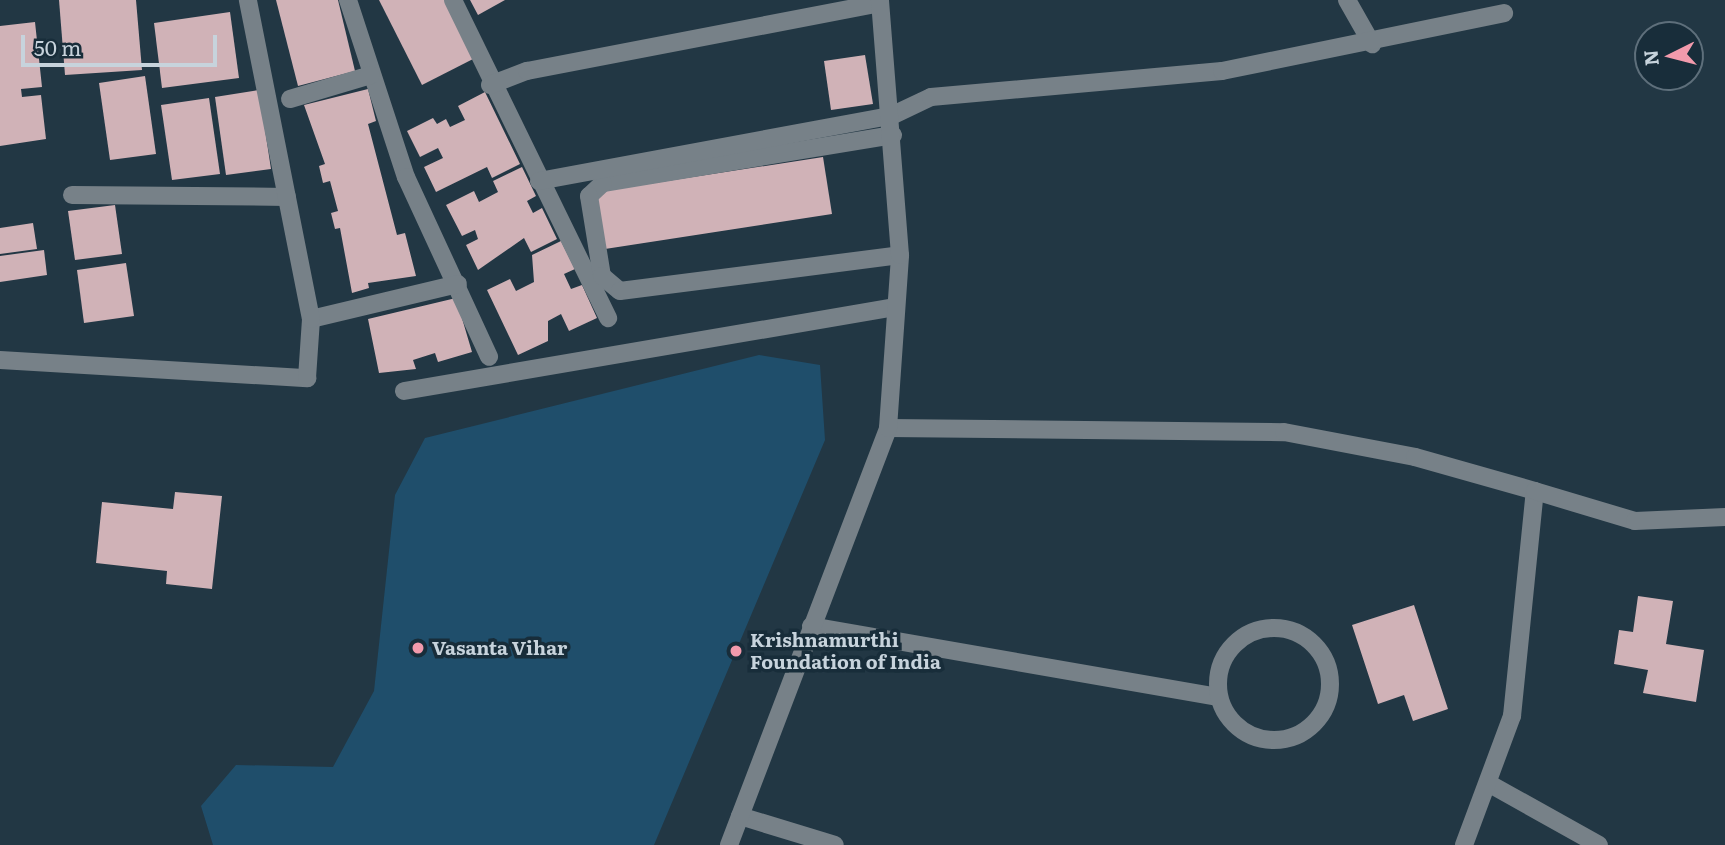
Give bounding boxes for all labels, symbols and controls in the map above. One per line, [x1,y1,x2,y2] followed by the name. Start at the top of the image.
[24,21,220,65] scale bar
[1634,21,1704,91] north arrow
[34,31,81,62] text: 50 m
[1635,49,1665,67] text: N
[750,629,941,673] place label: Krishnamurthi Foundation of India
[432,637,567,659] place label: Vasanta Vihar
[410,640,426,656] marker: Vasanta Vihar
[728,643,744,659] marker: Krishnamurthi Foundation of India

